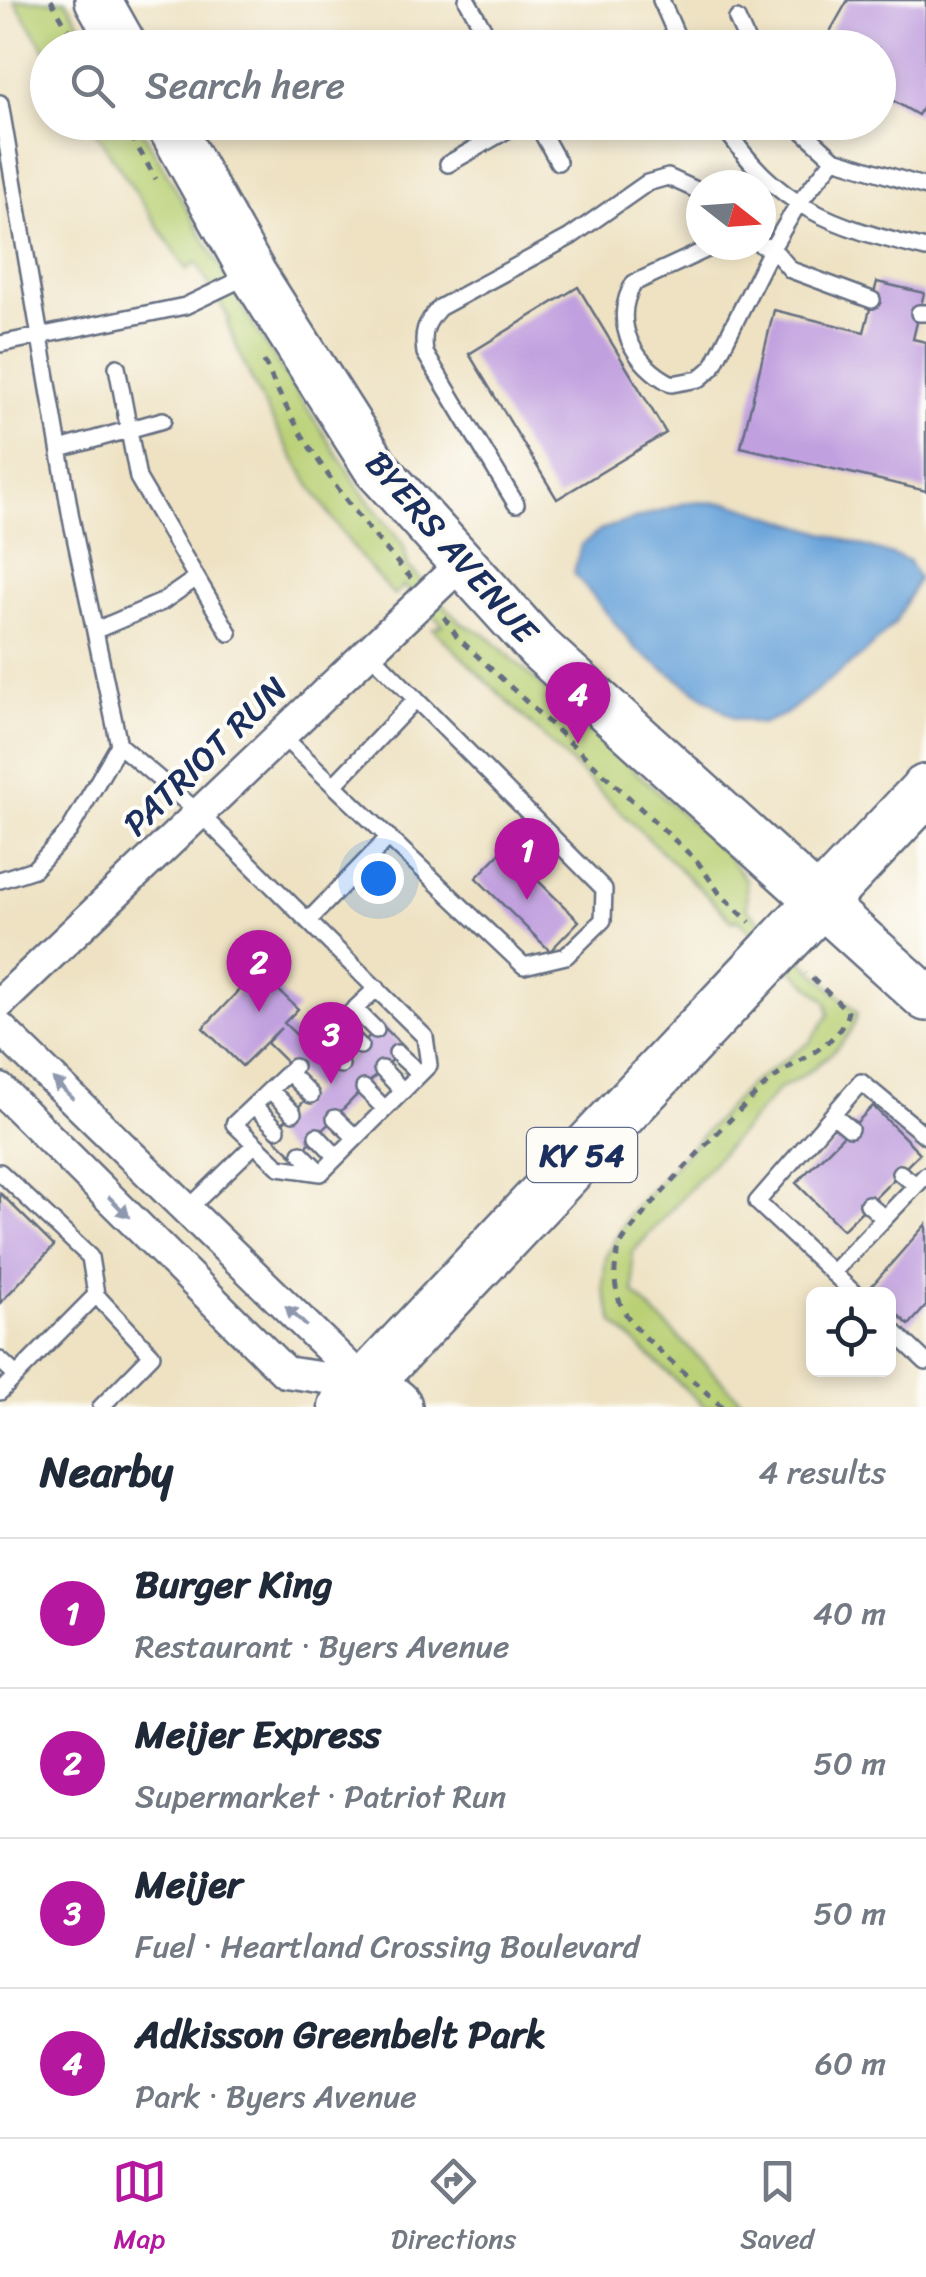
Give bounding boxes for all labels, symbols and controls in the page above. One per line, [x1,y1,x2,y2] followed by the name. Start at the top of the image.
[30,30,896,140] search box
[145,52,345,119] text: Search here
[65,58,120,113] icon: search
[686,170,776,260] north arrow
[349,436,556,660] street label: BYERS AVENUE
[107,660,303,852] street label: PATRIOT RUN
[546,662,610,744] pin: 4
[494,818,560,900] pin: 1
[353,853,404,904] your location
[226,930,292,1012] pin: 2
[298,1002,364,1084] pin: 3
[51,1078,75,1101] one-way arrow
[527,1128,637,1182] road number: KY 54
[107,1195,130,1219] one-way arrow
[806,1287,896,1377] map controls
[806,1287,896,1377] button: locate
[284,1305,308,1328] one-way arrow
[40,1435,173,1509] text: Nearby
[758,1444,886,1501] text: 4 results
[135,1551,332,1618] text: Burger King
[66,1585,79,1642] text: 1
[813,1585,886,1642] text: 40 m
[135,1618,509,1675] text: Restaurant · Byers Avenue
[135,1701,381,1768] text: Meijer Express
[63,1735,82,1792] text: 2
[813,1735,886,1792] text: 50 m
[135,1768,506,1825] text: Supermarket · Patriot Run
[135,1851,242,1918] text: Meijer
[64,1885,81,1942] text: 3
[813,1885,886,1942] text: 50 m
[135,1918,639,1975] text: Fuel · Heartland Crossing Boulevard
[135,2001,546,2068] text: Adkisson Greenbelt Park
[62,2035,83,2092] text: 4
[815,2035,886,2092] text: 60 m
[135,2068,417,2125] text: Park · Byers Avenue
[112,2154,167,2263] tab: Map
[391,2154,516,2263] tab: Directions
[740,2154,814,2263] tab: Saved

